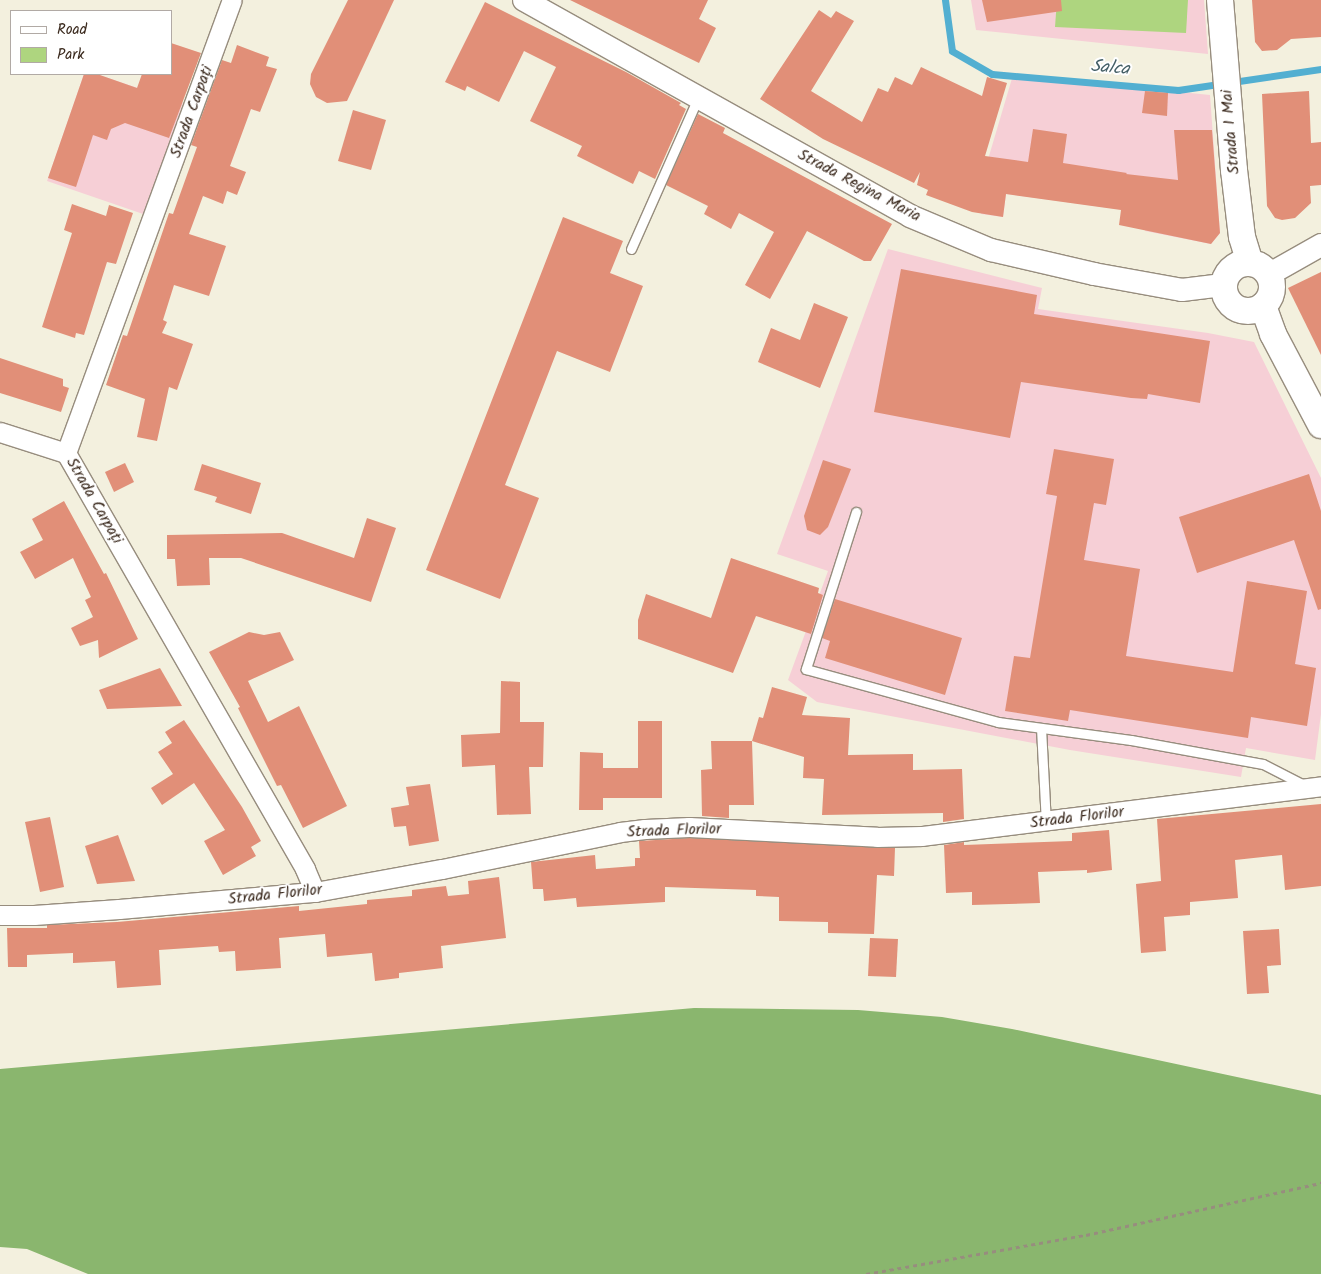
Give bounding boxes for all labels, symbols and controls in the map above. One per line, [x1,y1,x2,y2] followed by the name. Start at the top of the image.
[10,10,172,75] legend
[57,18,87,42] text: Road
[57,43,84,67] text: Park
[1090,57,1130,81] water label: Salca
[166,63,218,161] street label: Strada Carpați
[1218,89,1244,175] street label: Strada 1 Mai
[794,145,924,227] street label: Strada Regina Maria
[62,454,126,548] street label: Strada Carpați
[1029,803,1125,833] street label: Strada Florilor
[626,820,722,842] street label: Strada Florilor
[227,881,323,909] street label: Strada Florilor

